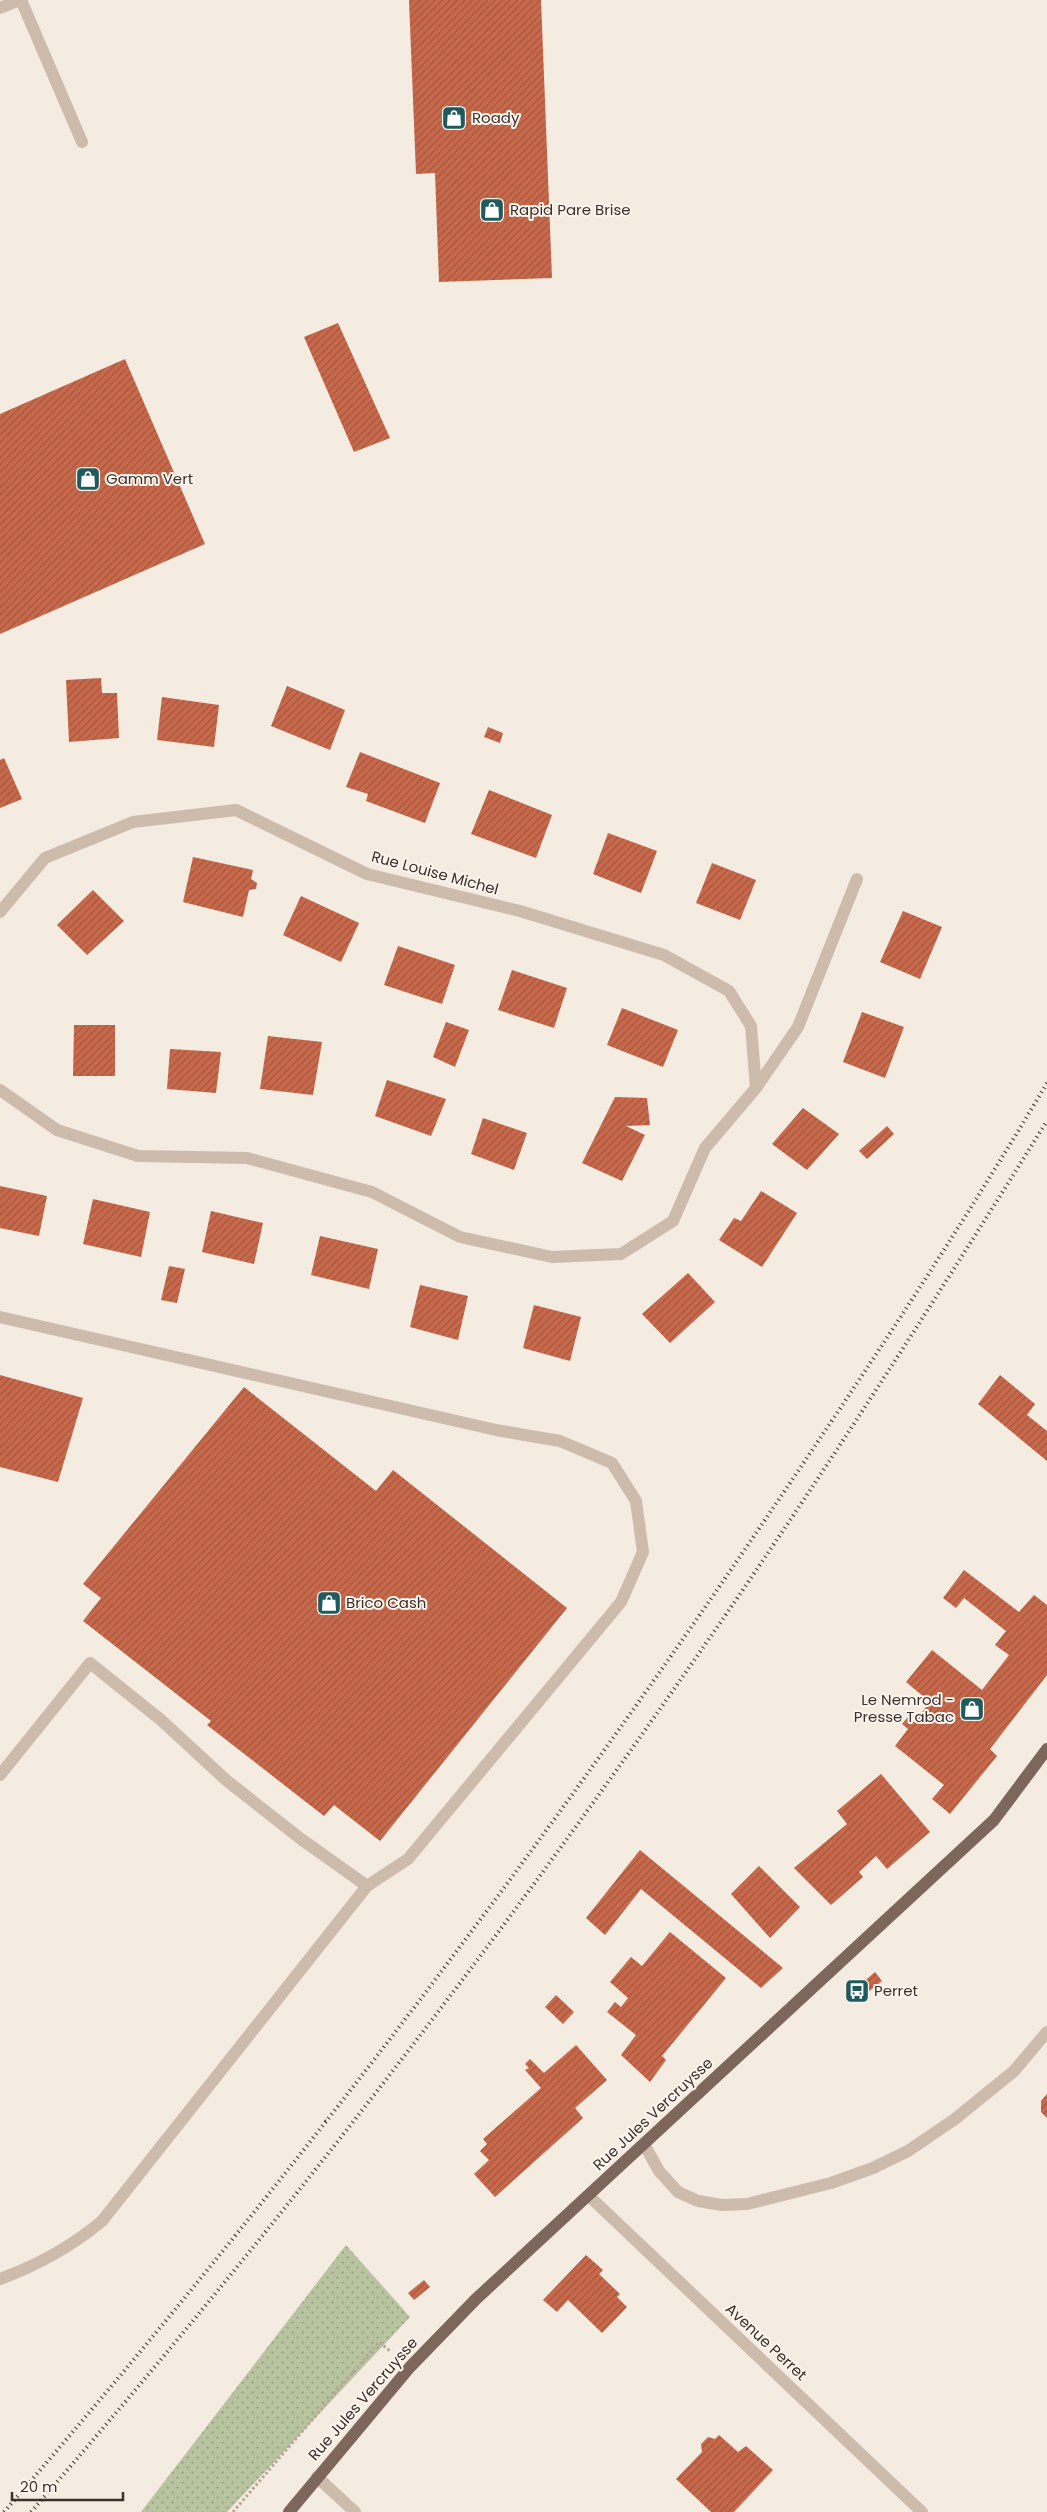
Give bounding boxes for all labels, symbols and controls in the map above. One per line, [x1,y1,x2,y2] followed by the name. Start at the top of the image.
[441,105,467,131] shop icon: Roady
[472,107,520,128] place label: Roady
[479,197,505,223] shop icon: Rapid Pare Brise
[510,199,631,220] place label: Rapid Pare Brise
[75,466,101,492] shop icon: Gamm Vert
[106,468,193,489] place label: Gamm Vert
[369,845,501,900] street label: Rue Louise Michel
[316,1590,342,1616] shop icon: Brico Cash
[346,1592,426,1613] place label: Brico Cash
[854,1689,954,1727] place label: Le Nemrod - Presse Tabac
[959,1696,985,1722] shop icon: Le Nemrod - Presse Tabac
[844,1978,870,2004] bus stop icon: Perret
[874,1980,918,2001] place label: Perret
[588,2052,717,2175] street label: Rue Jules Vercruysse
[721,2298,812,2385] street label: Avenue Perret
[303,2332,422,2465] street label: Rue Jules Vercruysse
[12,2470,124,2502] scale bar
[20,2476,58,2497] text: 20 m

